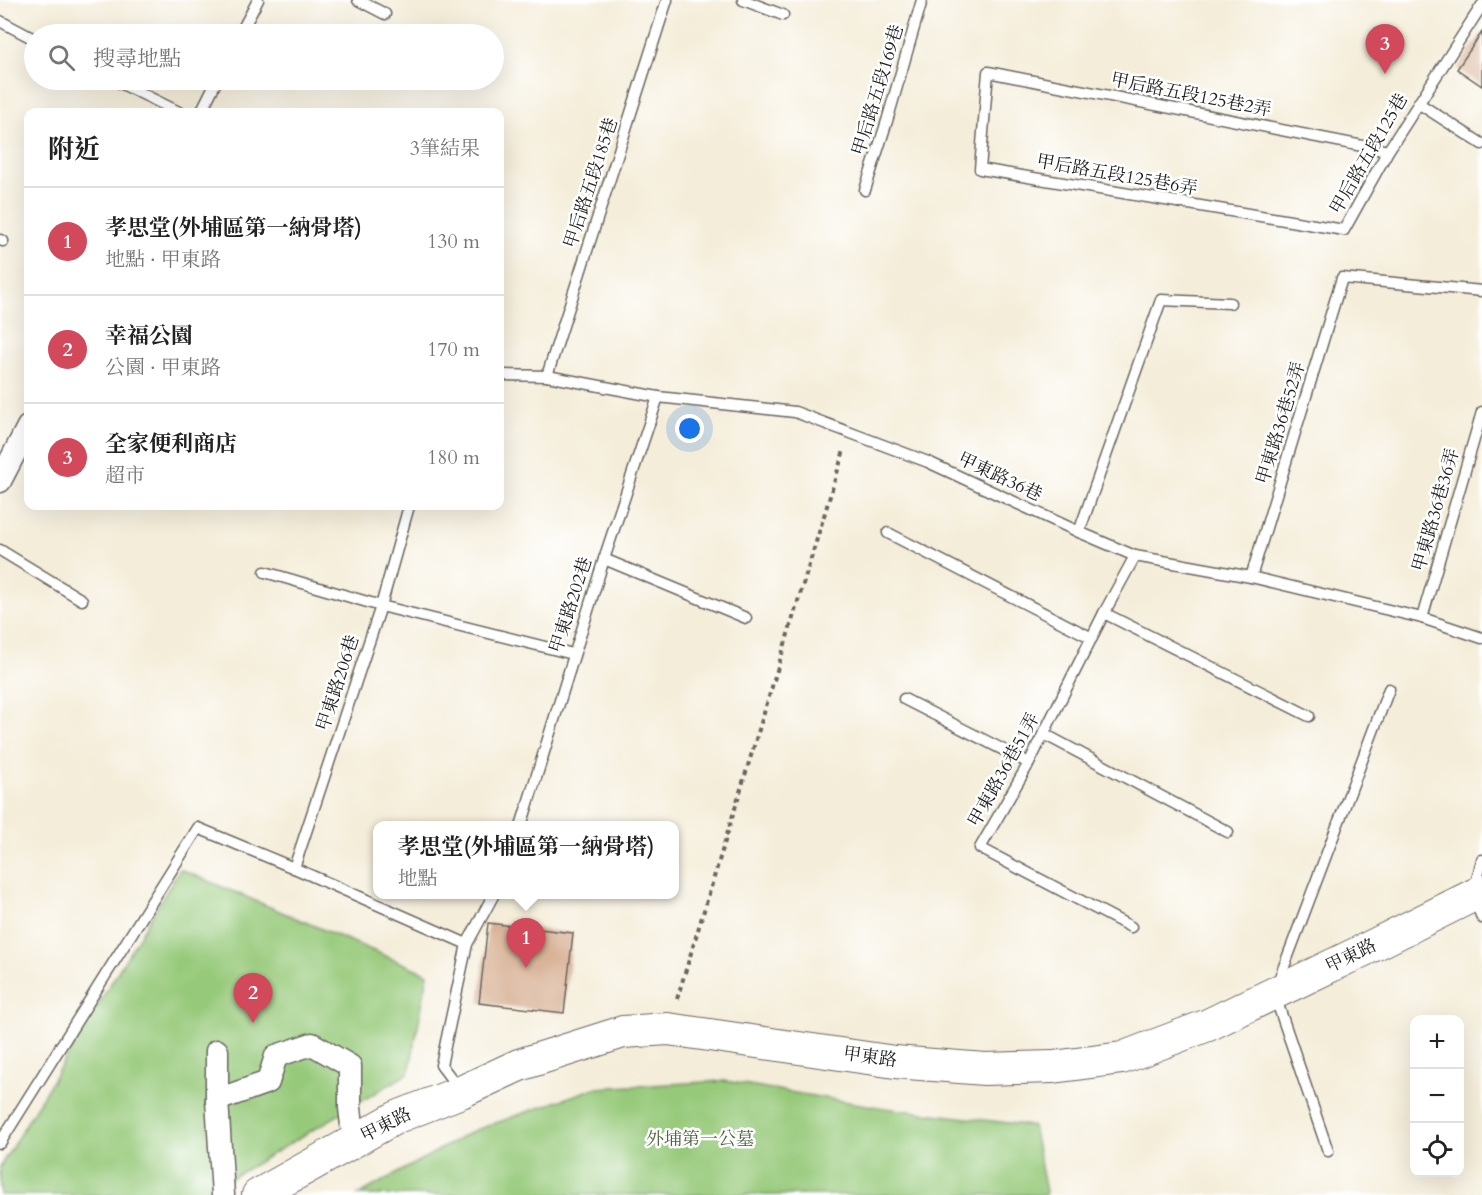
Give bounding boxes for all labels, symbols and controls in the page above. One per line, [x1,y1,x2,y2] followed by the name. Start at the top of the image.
[846,21,910,159] street label: 甲后路五段169巷
[24,24,504,90] search box
[1366,25,1404,74] pin: 3
[45,41,78,74] icon: search
[93,44,181,74] text: 搜尋地點
[1109,67,1273,123] street label: 甲后路五段125巷2弄
[1324,89,1414,219] street label: 甲后路五段125巷
[558,115,624,251] street label: 甲后路五段185巷
[48,132,100,167] text: 附近
[410,135,480,162] text: 3筆結果
[1035,149,1199,201] street label: 甲后路五段125巷6弄
[105,213,362,243] text: 孝思堂(外埔區第一納骨塔)
[62,228,73,255] text: 1
[427,228,480,255] text: 130 m
[105,246,221,273] text: 地點 · 甲東路
[105,321,193,351] text: 幸福公園
[62,336,73,363] text: 2
[427,336,480,363] text: 170 m
[105,354,221,381] text: 公園 · 甲東路
[1250,359,1312,487] street label: 甲東路36巷52弄
[675,414,704,443] your location
[105,429,237,459] text: 全家便利商店
[62,444,73,471] text: 3
[427,444,480,471] text: 180 m
[1406,446,1466,574] street label: 甲東路36巷36弄
[954,447,1046,507] street label: 甲東路36巷
[105,462,145,489] text: 超市
[544,554,598,656] street label: 甲東路202巷
[311,632,365,734] street label: 甲東路206巷
[962,708,1046,832] street label: 甲東路36巷51弄
[373,821,679,899] popup
[398,832,654,862] text: 孝思堂(外埔區第一納骨塔)
[398,865,438,892] text: 地點
[506,918,546,968] pin: 1
[1321,933,1381,979] street label: 甲東路
[234,974,272,1023] pin: 2
[1410,1015,1464,1177] map controls
[1410,1015,1464,1069] button: +
[842,1041,898,1073] street label: 甲東路
[1410,1069,1464,1123] button: −
[356,1102,416,1148] street label: 甲東路
[1410,1123,1464,1177] button: locate
[646,1127,754,1152] park label: 外埔第一公墓

